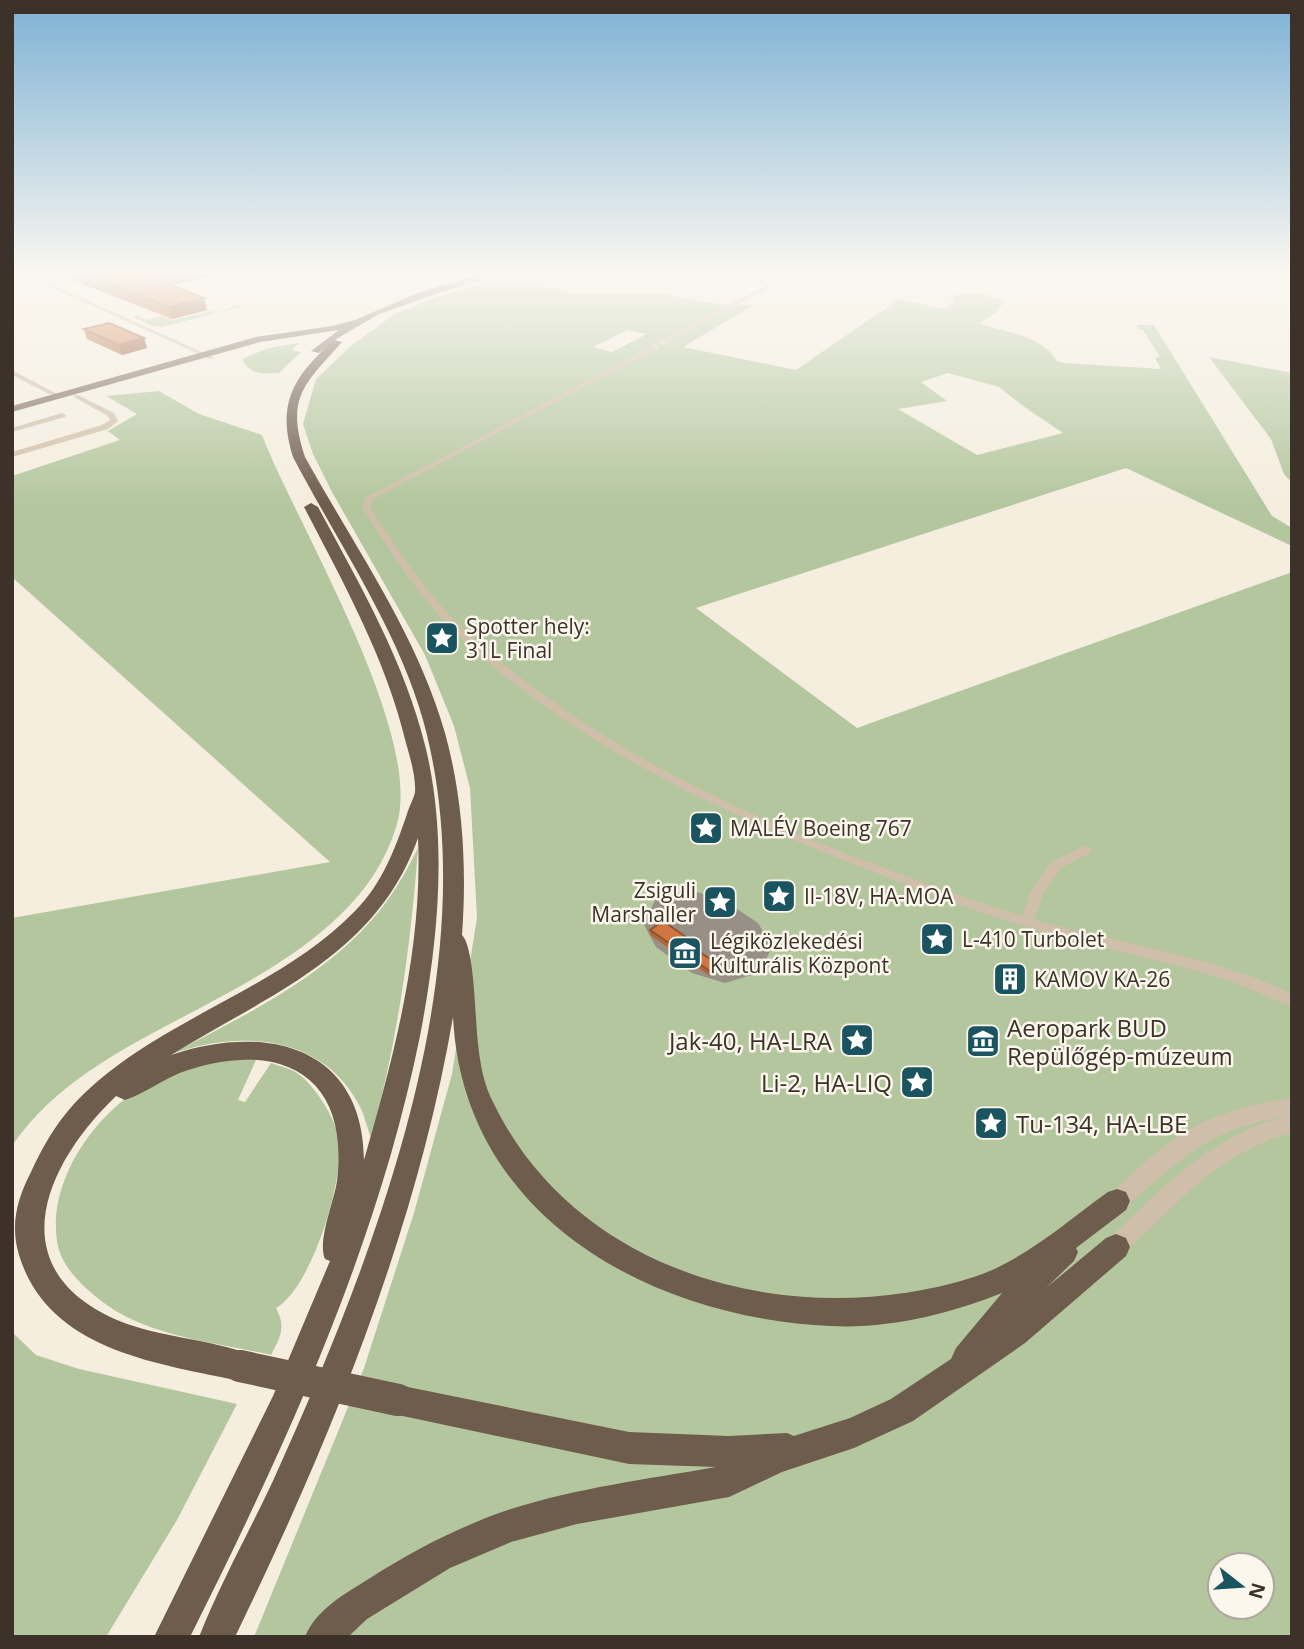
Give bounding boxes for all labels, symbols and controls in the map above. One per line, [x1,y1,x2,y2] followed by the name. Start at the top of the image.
[466,612,590,664] place label: Spotter hely: 31L Final
[423,619,461,657] place icon: Spotter hely: 31L Final
[687,809,725,847] place icon: MALÉV Boeing 767
[730,814,912,842] place label: MALÉV Boeing 767
[591,876,696,928] place label: Zsiguli Marshaller
[760,877,798,915] place icon: Il-18V, HA-MOA
[804,882,954,910] place label: Il-18V, HA-MOA
[701,883,739,921] place icon: Zsiguli Marshaller
[918,920,956,958] place icon: L-410 Turbolet
[962,925,1104,953] place label: L-410 Turbolet
[710,927,889,979] place label: Légiközlekedési Kulturális Központ
[666,934,704,972] museum icon: Légiközlekedési Kulturális Központ
[991,960,1029,998] building icon: KAMOV KA-26
[1034,965,1170,993] place label: KAMOV KA-26
[1007,1011,1233,1072] place label: Aeropark BUD Repülőgép-múzeum
[838,1021,876,1059] place icon: Jak-40, HA-LRA
[964,1022,1002,1060] museum icon: Aeropark BUD Repülőgép-múzeum
[667,1024,833,1057] place label: Jak-40, HA-LRA
[898,1063,936,1101] place icon: Li-2, HA-LIQ
[761,1066,892,1099] place label: Li-2, HA-LIQ
[972,1104,1010,1142] place icon: Tu-134, HA-LBE
[1016,1107,1187,1140] place label: Tu-134, HA-LBE
[1206,1551,1276,1621] north arrow
[1243,1580,1272,1602] text: N

